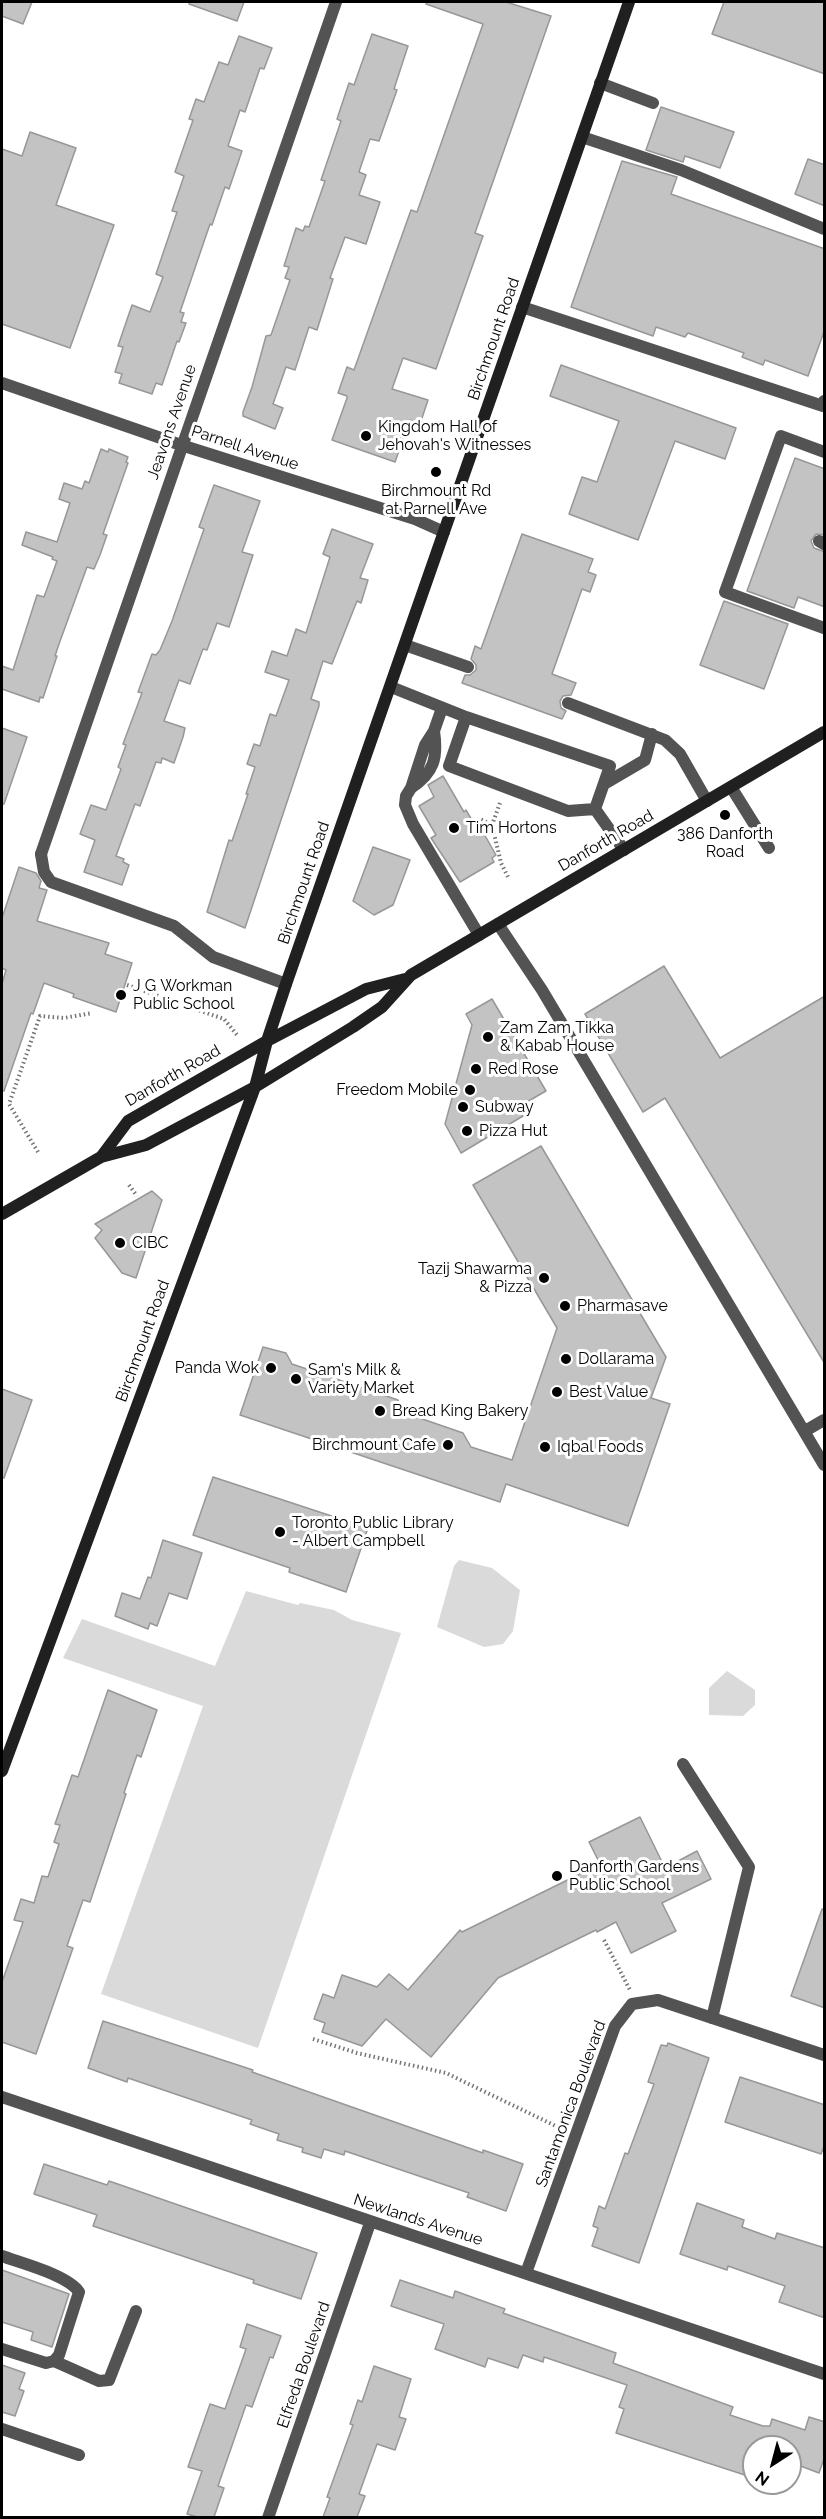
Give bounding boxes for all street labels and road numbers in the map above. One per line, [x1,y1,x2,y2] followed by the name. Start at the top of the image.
[464,275,524,403] street label: Birchmount Road
[143,362,201,482] street label: Jeavons Avenue
[189,422,301,474] street label: Parnell Avenue
[555,806,657,876] street label: Danforth Road
[274,819,334,947] street label: Birchmount Road
[122,1041,224,1111] street label: Danforth Road
[112,1277,174,1405] street label: Birchmount Road
[532,2018,610,2190] street label: Santamonica Boulevard
[351,2190,485,2250] street label: Newlands Avenue
[273,2299,335,2431] street label: Elfreda Boulevard

